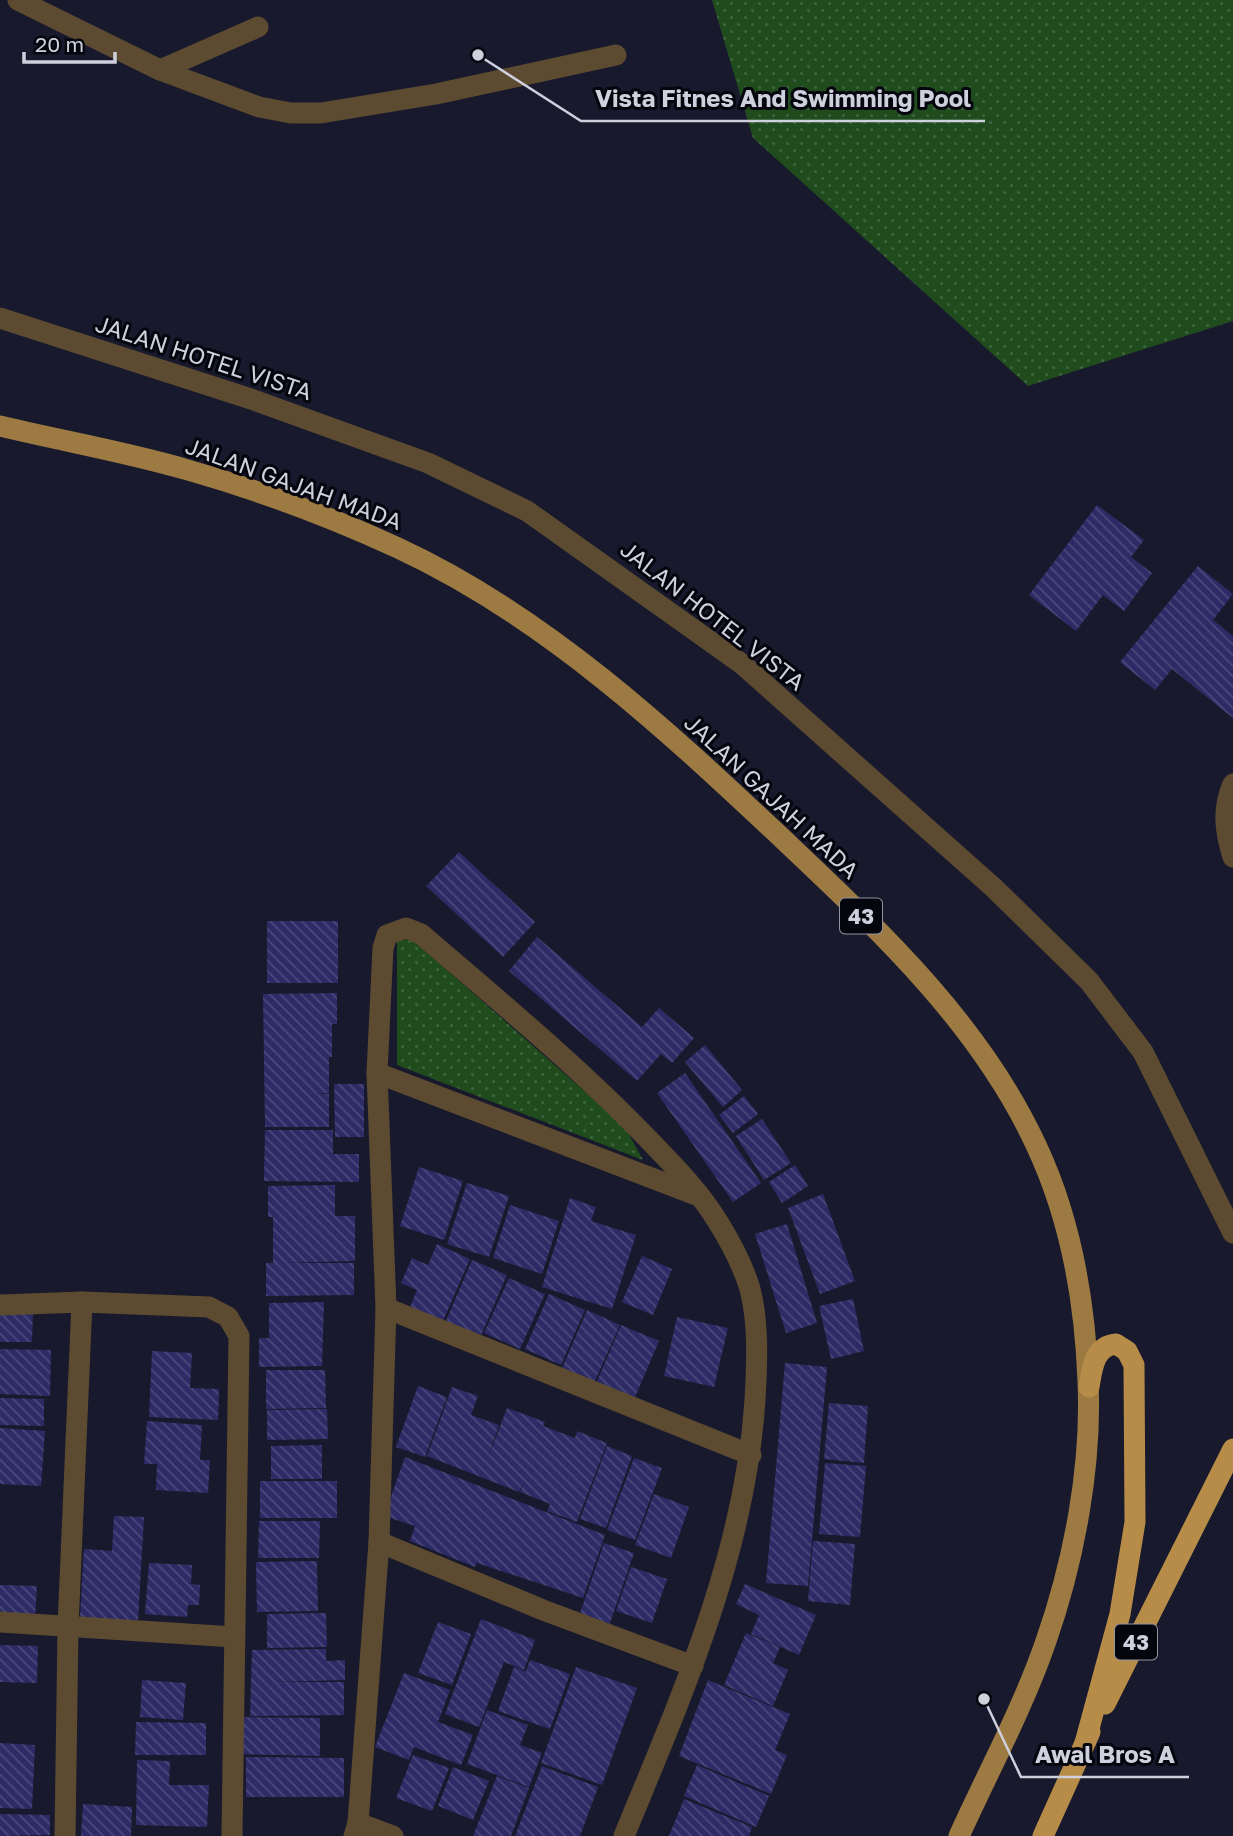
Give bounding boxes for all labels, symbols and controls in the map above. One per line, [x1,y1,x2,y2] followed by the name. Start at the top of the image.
[24,21,116,65] scale bar
[35,31,84,57] text: 20 m
[581,76,985,121] callout: Vista Fitnes And Swimming Pool
[595,83,971,112] text: Vista Fitnes And Swimming Pool
[92,309,316,405] street label: JALAN HOTEL VISTA
[182,431,406,535] street label: JALAN GAJAH MADA
[615,534,811,696] street label: JALAN HOTEL VISTA
[679,708,865,884] street label: JALAN GAJAH MADA
[840,898,882,934] road number: 43
[1115,1624,1157,1660] road number: 43
[1021,1732,1189,1777] callout: Awal Bros A
[1035,1739,1175,1768] text: Awal Bros A

